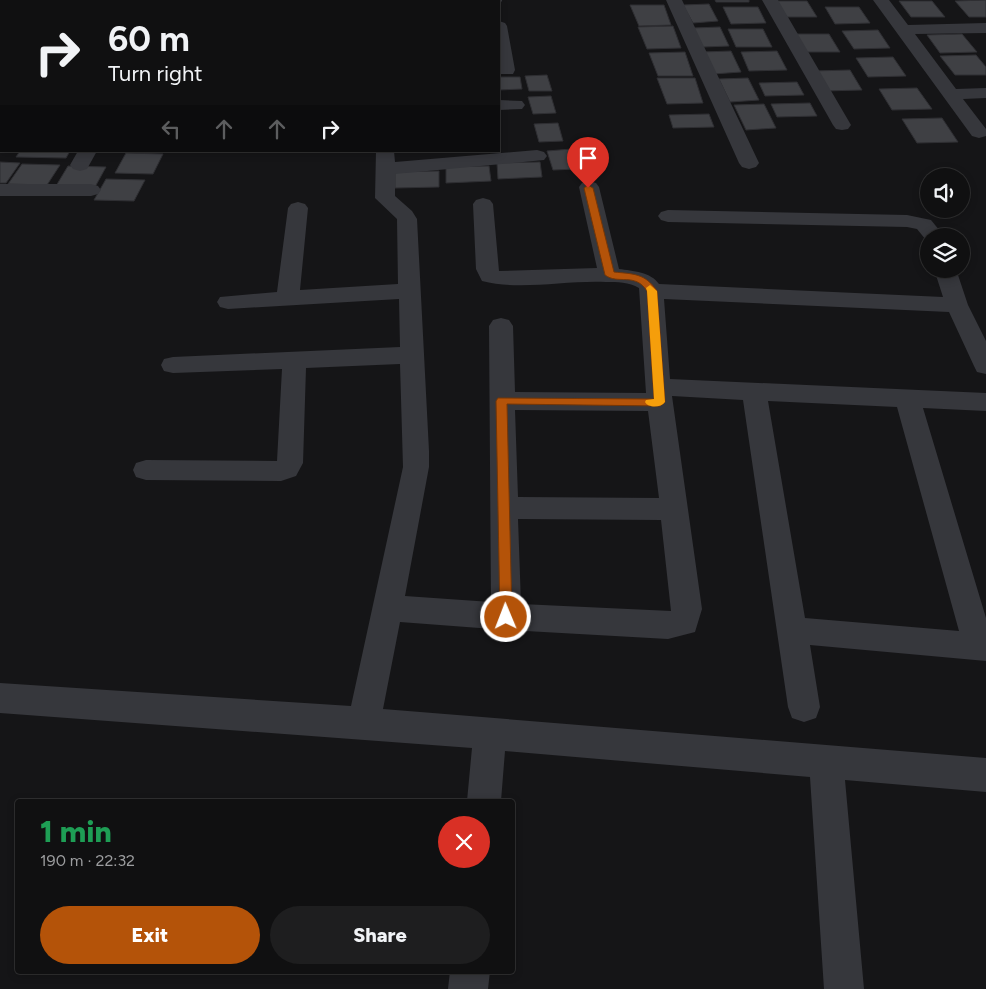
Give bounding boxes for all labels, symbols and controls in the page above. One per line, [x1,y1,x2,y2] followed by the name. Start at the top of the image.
[108,18,190,60] text: 60 m
[25,20,90,85] icon: right
[108,60,203,87] text: Turn right
[157,115,185,143] icon: left
[210,115,238,143] icon: ahead
[263,115,291,143] icon: ahead
[316,115,344,143] icon: right
[567,137,609,188] pin
[574,144,602,172] icon: arrive
[920,168,970,278] map controls
[920,168,970,218] button: sound
[920,228,970,278] button: layers
[479,590,531,642] position arrow
[40,813,112,850] text: 1 min
[438,816,490,868] button: close
[40,851,135,870] text: 190 m · 22:32
[40,906,260,964] button: Exit
[270,906,490,964] button: Share

